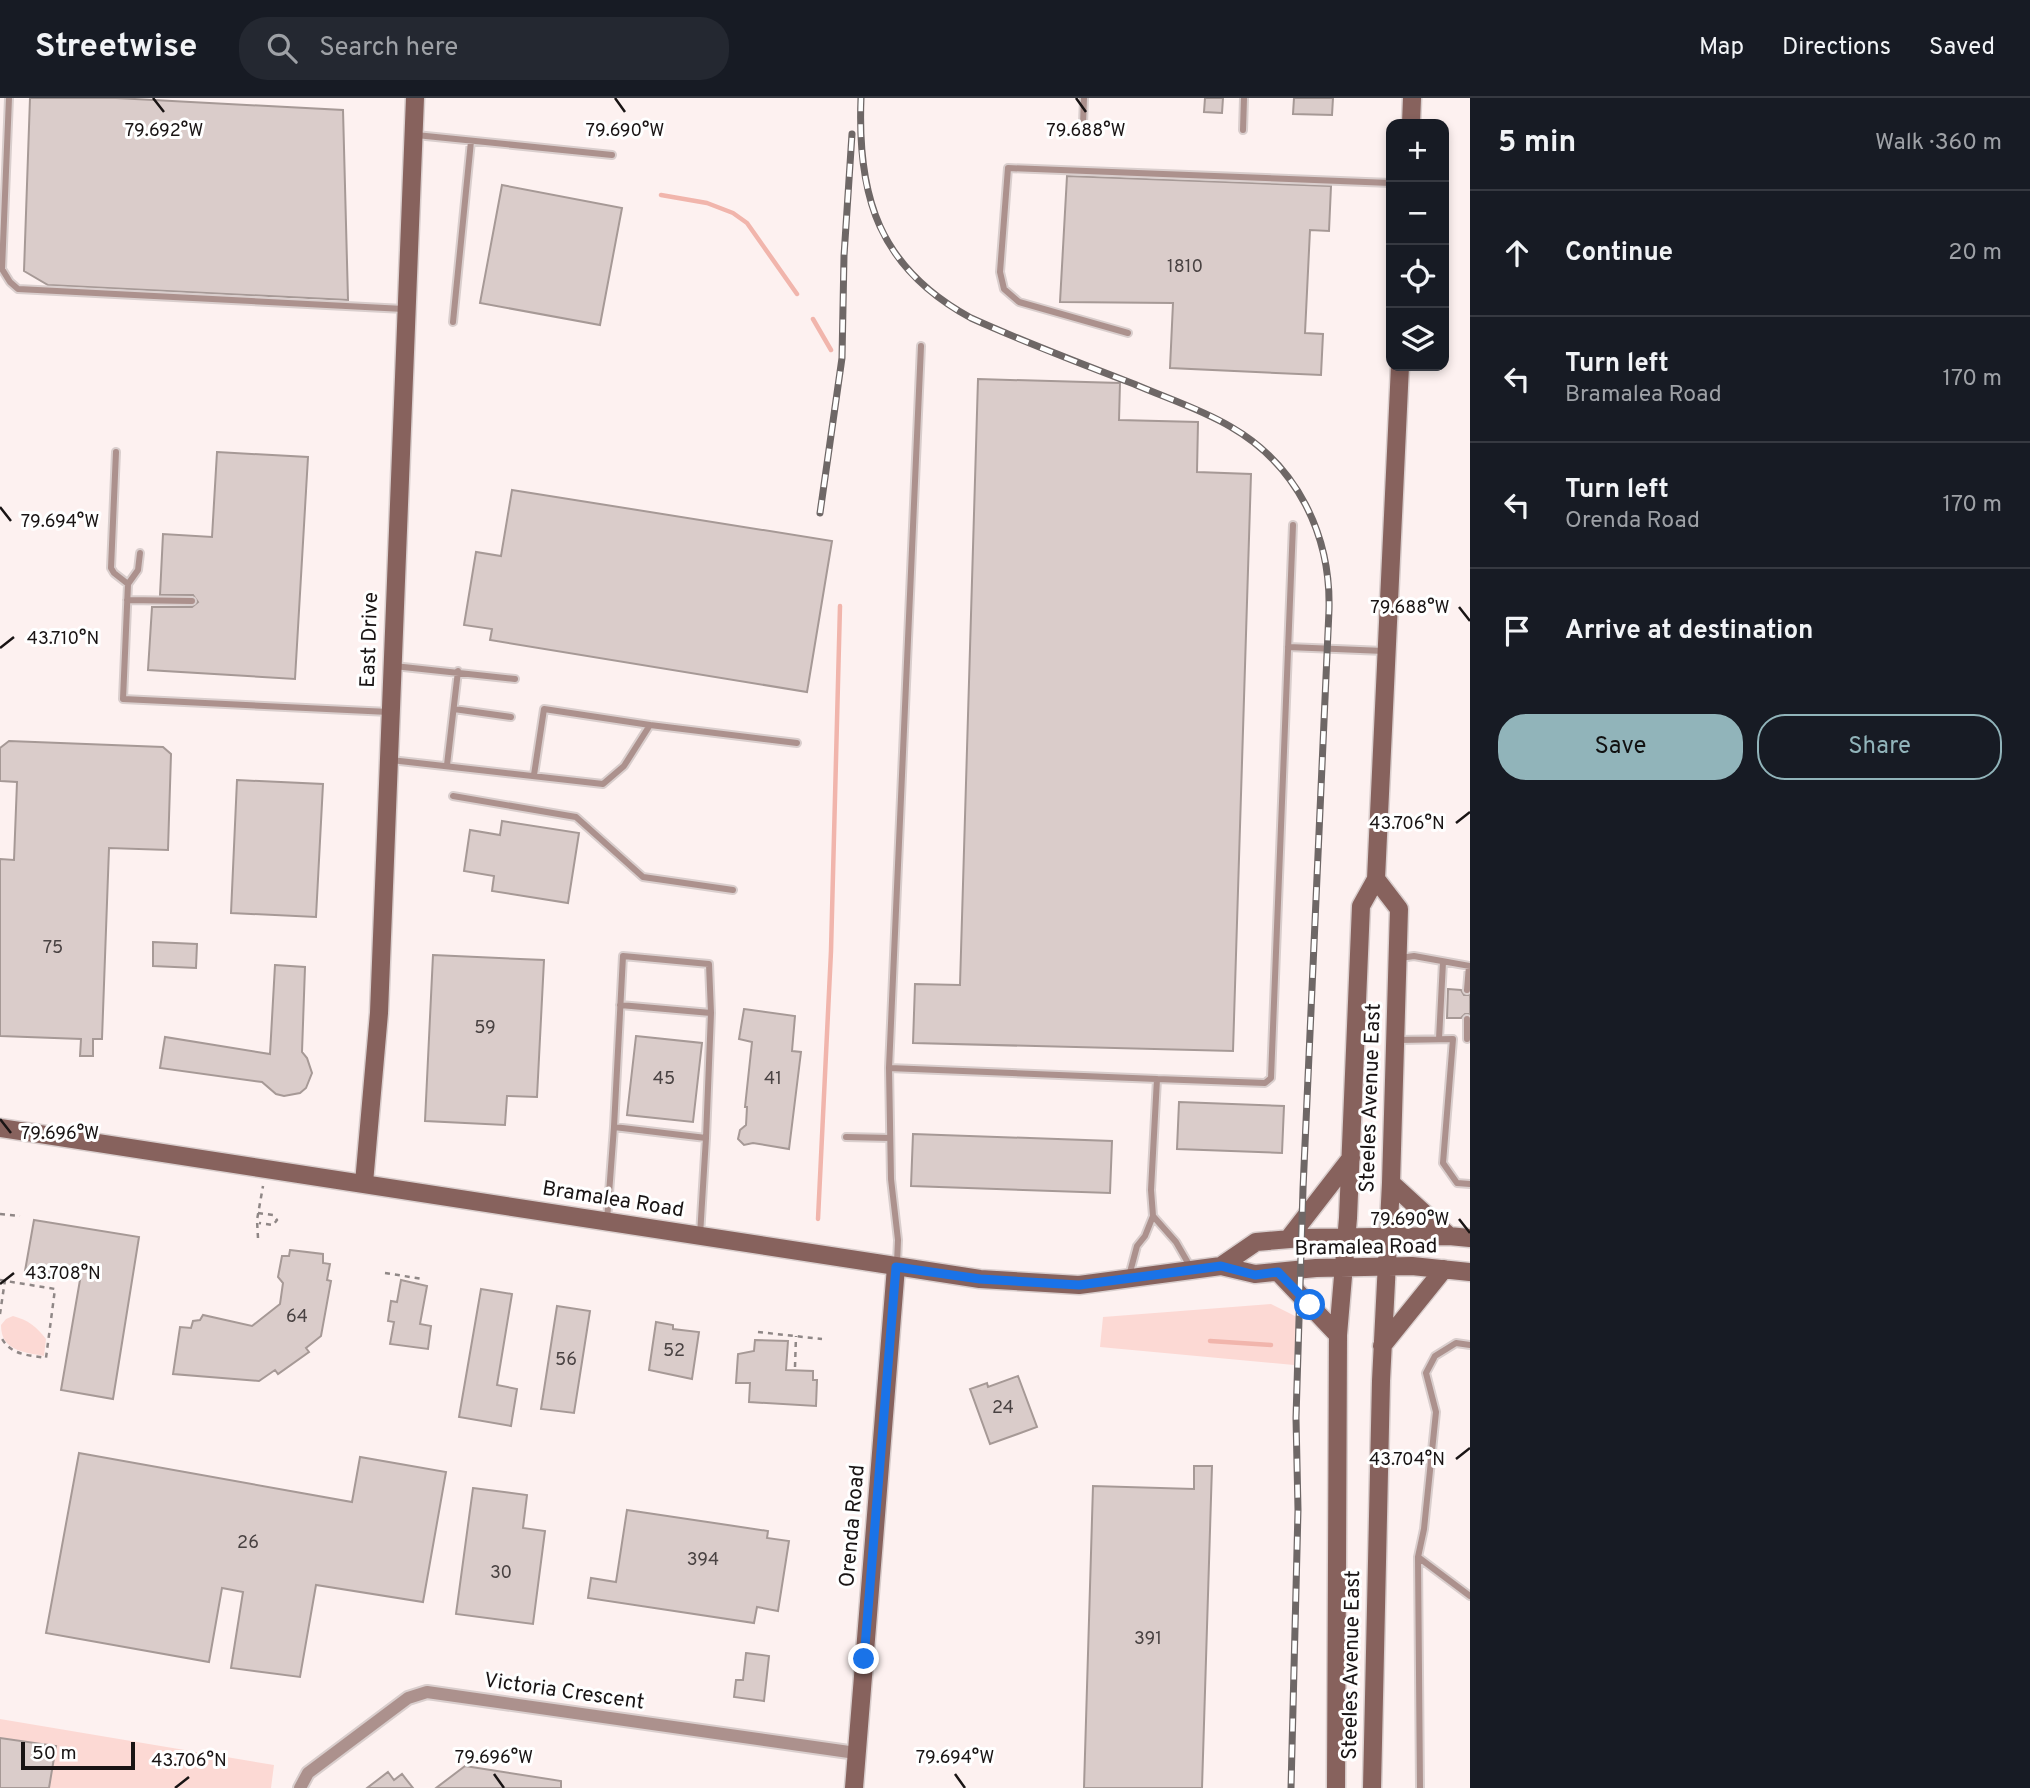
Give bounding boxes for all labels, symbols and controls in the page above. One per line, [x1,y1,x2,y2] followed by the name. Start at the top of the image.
[239,17,729,80] search box
[35,27,197,69] text: Streetwise
[263,29,301,67] icon: search
[319,32,458,65] text: Search here
[1699,33,1744,63] text: Map
[1782,33,1891,63] text: Directions
[1929,33,1995,63] text: Saved
[1386,119,1449,371] map controls
[1386,119,1449,182] button: +
[125,120,203,143] text: 79.692°W
[586,120,664,143] text: 79.690°W
[1046,120,1126,143] text: 79.688°W
[1498,125,1576,162] text: 5 min
[1875,129,2002,158] text: Walk · 360 m
[1386,182,1449,245] button: −
[1498,234,1536,272] icon: ahead
[1565,237,1673,270] text: Continue
[1948,239,2002,268] text: 20 m
[1386,245,1449,308] button: locate
[1167,256,1203,279] house number: 1810
[1386,308,1449,371] button: layers
[1565,348,1669,381] text: Turn left
[1498,360,1536,398] icon: left
[1943,365,2002,394] text: 170 m
[1565,381,1722,410] text: Bramalea Road
[1565,474,1669,507] text: Turn left
[1498,486,1536,524] icon: left
[1943,491,2002,520] text: 170 m
[1565,507,1700,536] text: Orenda Road
[21,511,99,534] text: 79.694°W
[355,592,385,688] street label: East Drive
[1370,597,1450,620] text: 79.688°W
[1498,612,1536,650] icon: arrive
[1565,615,1813,648] text: Arrive at destination
[27,628,99,651] text: 43.710°N
[1498,714,1743,780] button: Save
[1757,714,2002,780] button: Share
[1369,813,1445,836] text: 43.706°N
[43,937,63,960] house number: 75
[1354,1003,1388,1193] street label: Steeles Avenue East
[474,1017,496,1040] house number: 59
[653,1068,675,1091] house number: 45
[764,1068,782,1091] house number: 41
[21,1123,99,1146] text: 79.696°W
[540,1175,686,1225] street label: Bramalea Road
[1371,1209,1449,1232] text: 79.690°W
[1294,1233,1438,1263] street label: Bramalea Road
[25,1263,101,1286] text: 43.708°N
[1294,1289,1325,1320] route start
[286,1306,308,1329] house number: 64
[663,1340,685,1363] house number: 52
[555,1349,577,1372] house number: 56
[992,1397,1014,1420] house number: 24
[1369,1449,1445,1472] text: 43.704°N
[834,1464,872,1588] street label: Orenda Road
[237,1532,259,1555] house number: 26
[687,1549,719,1572] house number: 394
[490,1562,512,1585] house number: 30
[1337,1570,1367,1760] street label: Steeles Avenue East
[1134,1628,1162,1651] house number: 391
[848,1643,879,1674] route end
[482,1667,646,1717] street label: Victoria Crescent
[21,1739,135,1771] scale bar
[32,1742,77,1766] text: 50 m
[455,1747,533,1770] text: 79.696°W
[916,1747,994,1770] text: 79.694°W
[151,1750,227,1773] text: 43.706°N

